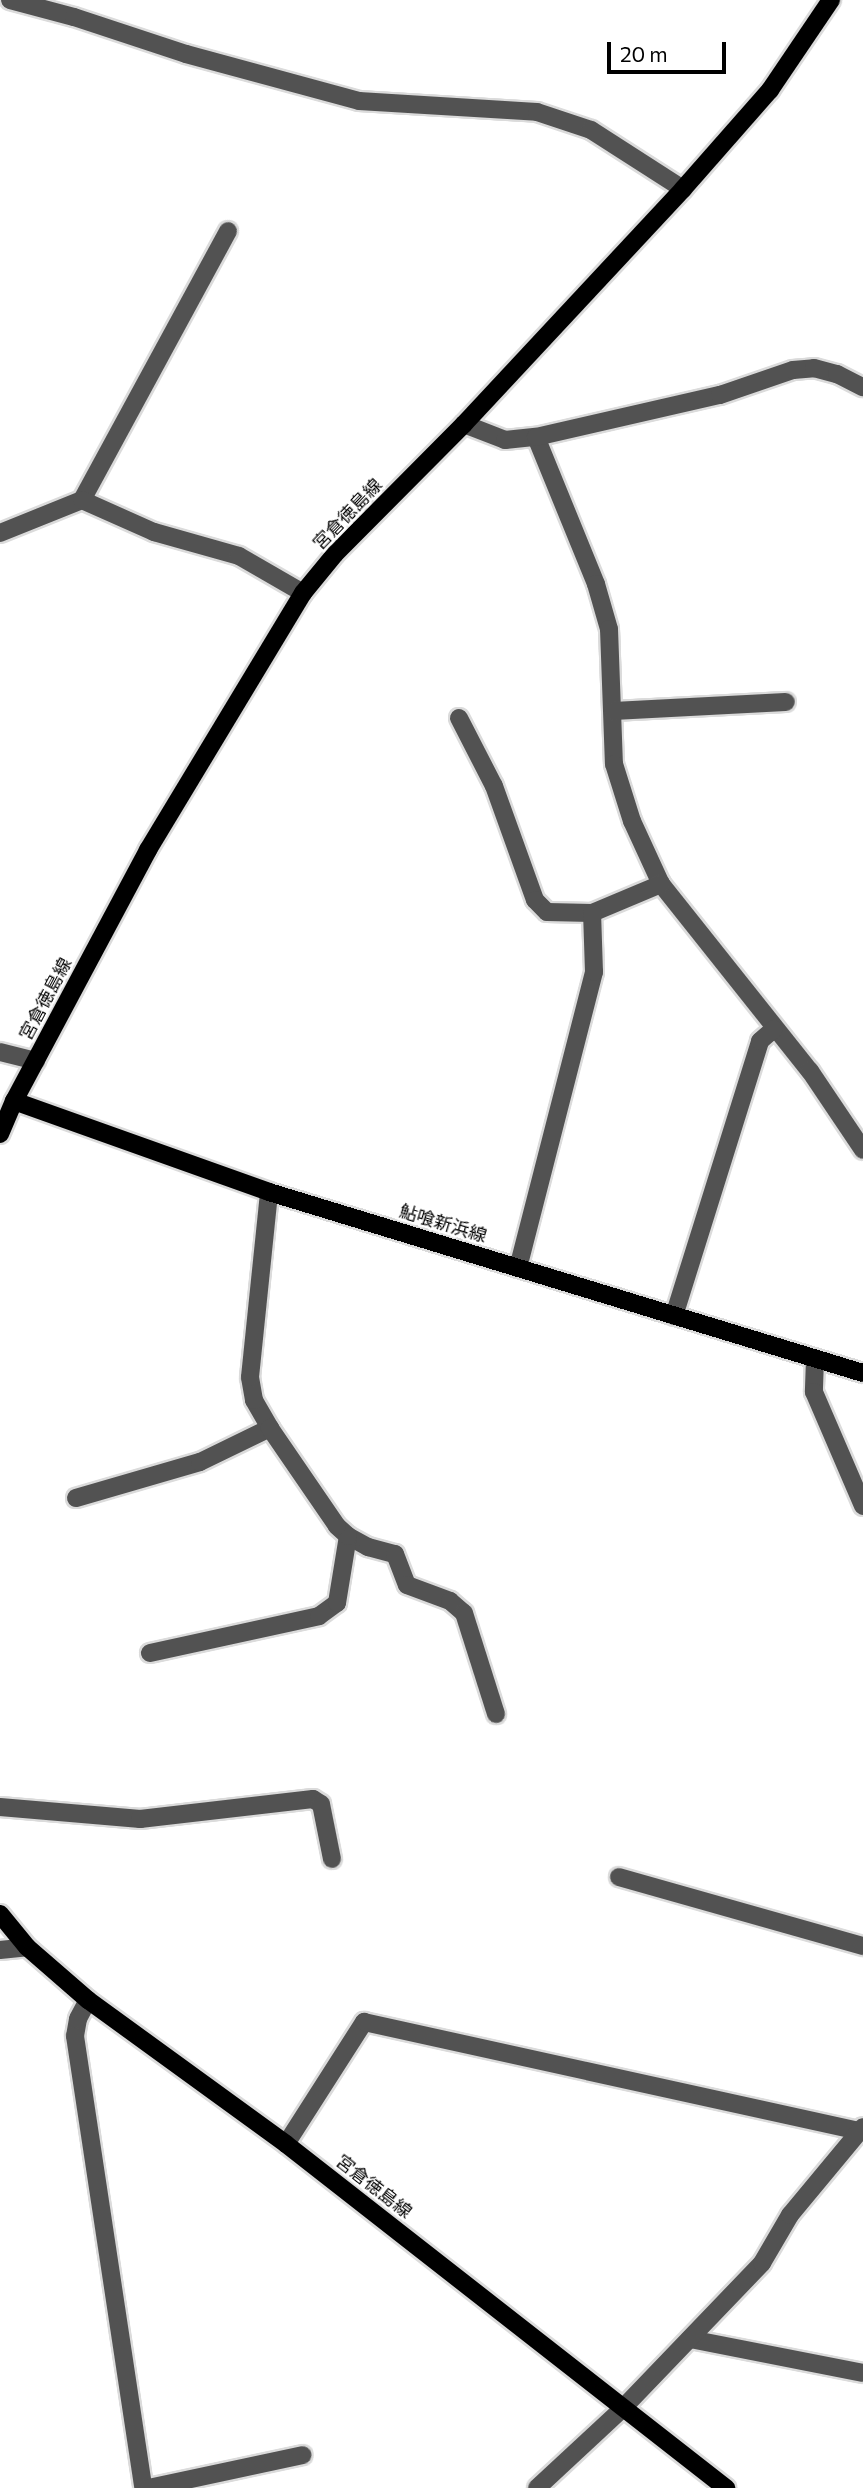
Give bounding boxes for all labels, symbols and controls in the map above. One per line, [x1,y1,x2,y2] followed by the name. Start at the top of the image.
[611,28,730,72] scale bar
[620,41,668,66] text: 20 m
[308,474,386,554] street label: 宮倉徳島線
[14,954,76,1044] street label: 宮倉徳島線
[397,1200,489,1246] street label: 鮎喰新浜線
[332,2150,416,2222] street label: 宮倉徳島線

